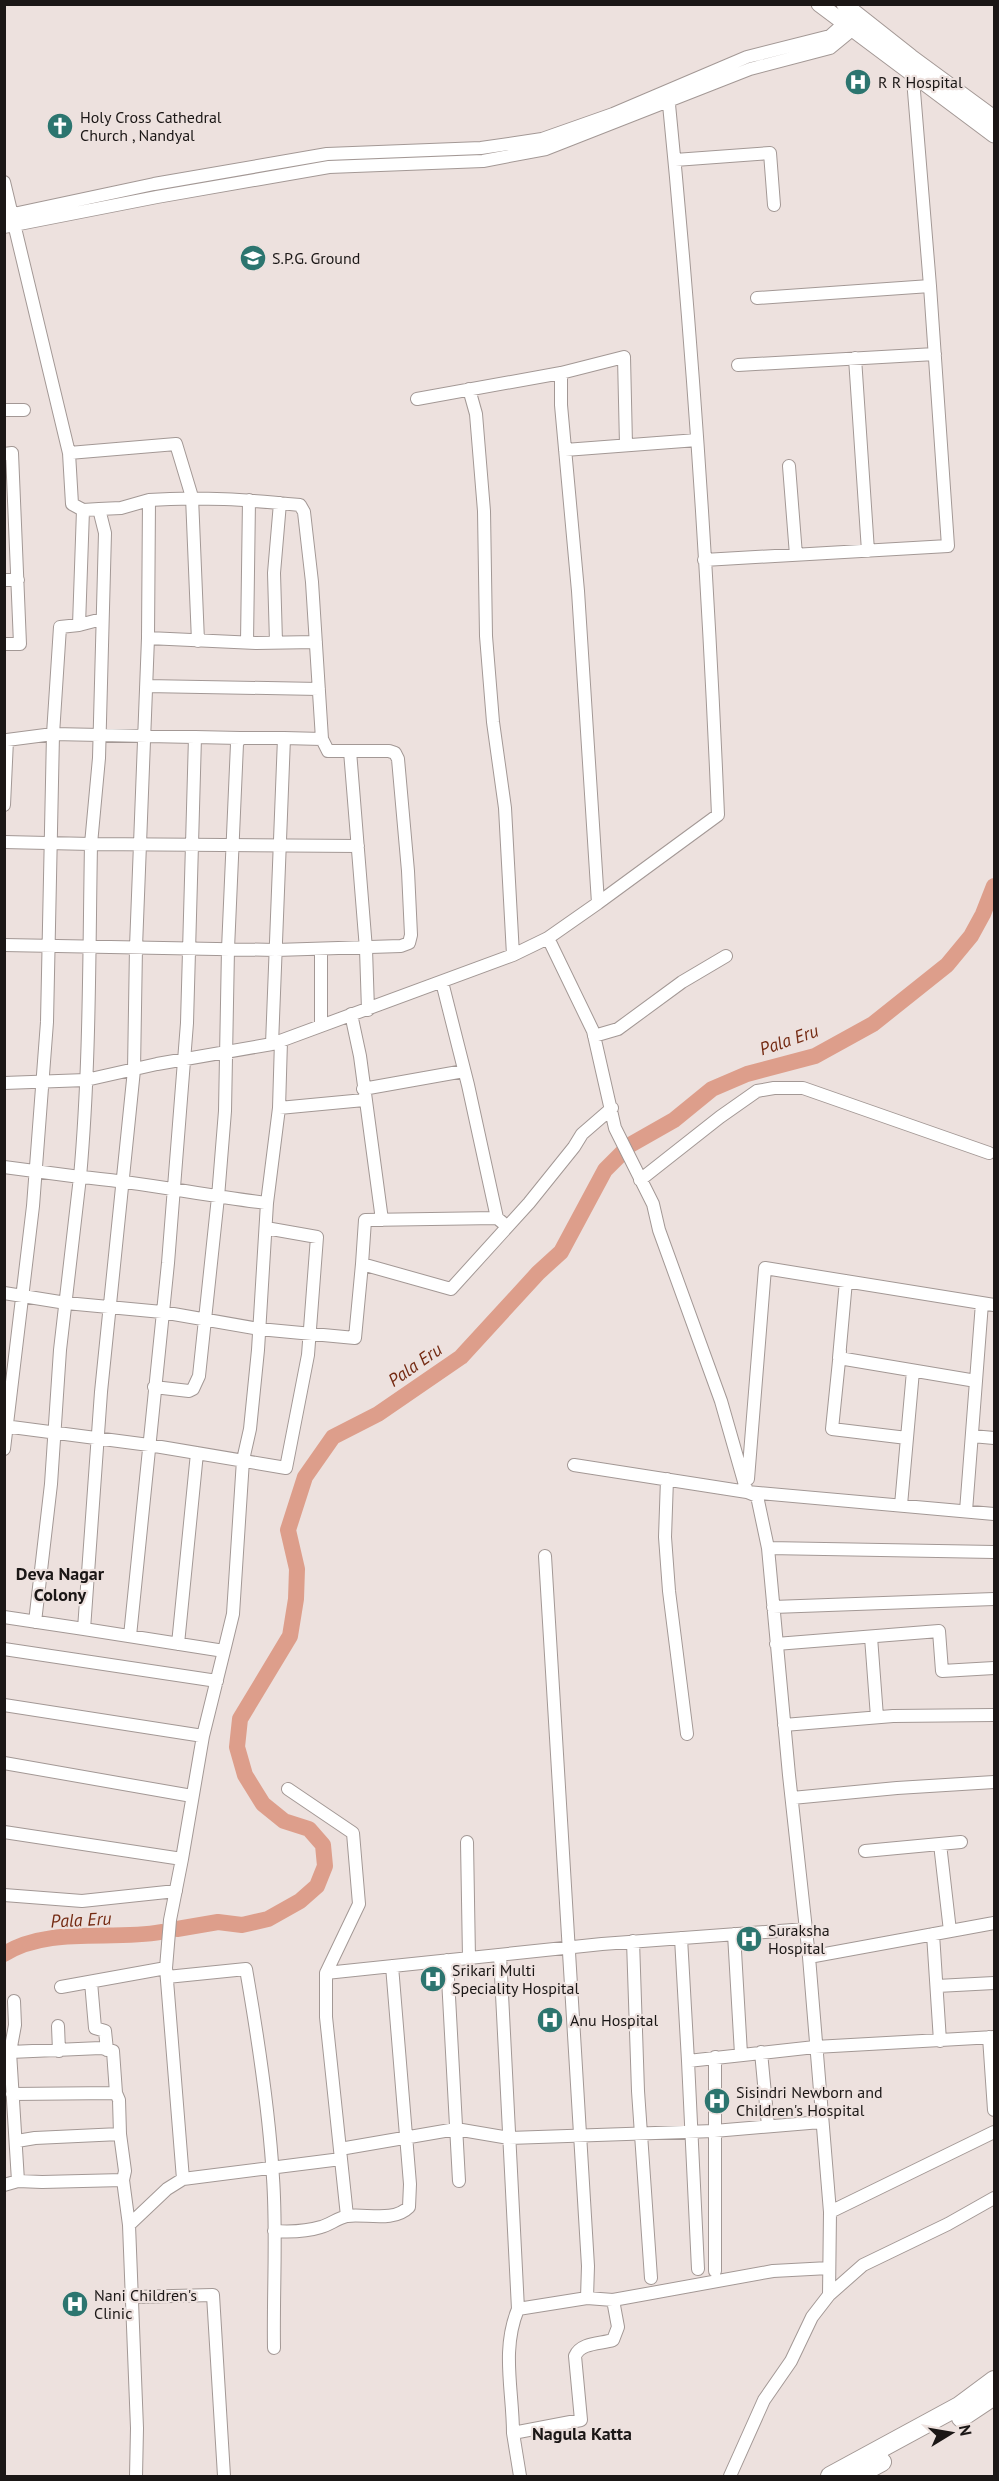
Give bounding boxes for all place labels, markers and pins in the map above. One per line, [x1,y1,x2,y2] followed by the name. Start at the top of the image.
[843,67,873,97] hospital icon: R R Hospital
[878,72,963,92] place label: R R Hospital
[80,107,222,145] place label: Holy Cross Cathedral Church , Nandyal
[45,111,75,141] church icon: Holy Cross Cathedral Church , Nandyal
[238,243,268,273] school or university icon: S.P.G. Ground
[272,248,360,268] place label: S.P.G. Ground
[768,1920,830,1958] place label: Suraksha Hospital
[734,1924,764,1954] hospital icon: Suraksha Hospital
[452,1960,579,1998] place label: Srikari Multi Speciality Hospital
[418,1964,448,1994] hospital icon: Srikari Multi Speciality Hospital
[535,2005,565,2035] hospital icon: Anu Hospital
[570,2010,658,2030] place label: Anu Hospital
[736,2082,883,2120] place label: Sisindri Newborn and Children's Hospital
[702,2086,732,2116] hospital icon: Sisindri Newborn and Children's Hospital
[94,2285,197,2323] place label: Nani Children's Clinic
[60,2289,90,2319] hospital icon: Nani Children's Clinic

